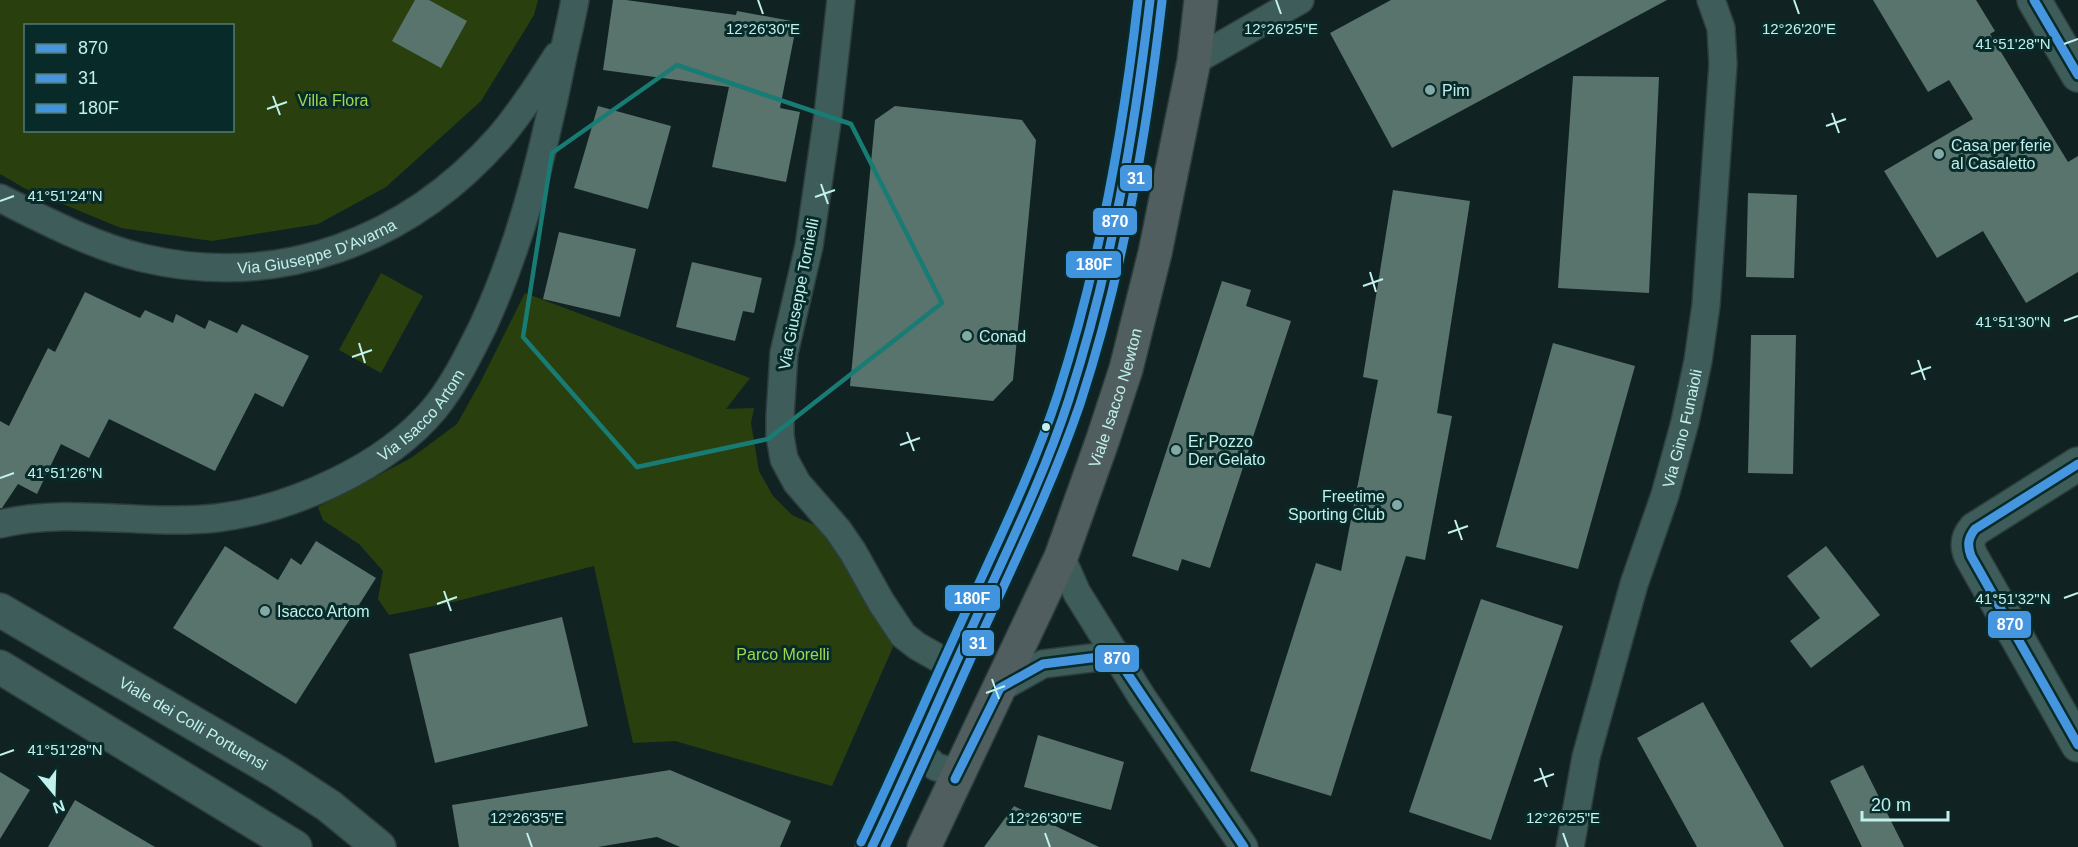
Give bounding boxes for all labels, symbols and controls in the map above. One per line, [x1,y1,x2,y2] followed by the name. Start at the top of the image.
[726,20,800,37] text: 12°26'30"E
[1244,20,1318,37] text: 12°26'25"E
[1762,20,1836,37] text: 12°26'20"E
[24,24,234,132] legend
[1975,35,2051,52] text: 41°51'28"N
[78,38,108,58] text: 870
[78,68,98,88] text: 31
[1442,82,1470,99] place label: Pim
[1423,83,1437,97] marker: Pim
[298,92,369,109] park label: Villa Flora
[78,98,119,118] text: 180F
[1951,137,2052,172] place label: Casa per ferie al Casaletto
[1932,147,1946,161] marker: Casa per ferie al Casaletto
[1119,164,1153,192] line badge: 31
[1127,170,1145,187] text: 31
[27,187,103,204] text: 41°51'24"N
[1092,207,1138,236] line badge: 870
[1102,213,1128,230] text: 870
[237,216,399,277] street label: Via Giuseppe D'Avarna
[775,217,822,371] street label: Via Giuseppe Tornielli
[1065,250,1122,279] line badge: 180F
[1076,256,1112,273] text: 180F
[1975,313,2051,330] text: 41°51'30"N
[1086,327,1145,470] street label: Viale Isacco Newton
[979,328,1026,345] place label: Conad
[960,329,974,343] marker: Conad
[375,366,468,464] street label: Via Isacco Artom
[1659,368,1705,490] street label: Via Gino Funaioli
[1040,421,1052,433] unlabelled marker
[1188,433,1265,468] place label: Er Pozzo Der Gelato
[1169,443,1183,457] marker: Er Pozzo Der Gelato
[27,464,103,481] text: 41°51'26"N
[1288,488,1385,523] place label: Freetime Sporting Club
[1390,498,1404,512] marker: Freetime Sporting Club
[944,584,1001,612] line badge: 180F
[954,590,990,607] text: 180F
[1975,590,2051,607] text: 41°51'32"N
[277,603,369,620] place label: Isacco Artom
[258,604,272,618] marker: Isacco Artom
[1987,610,2032,639] line badge: 870
[1997,616,2023,633] text: 870
[961,629,995,657] line badge: 31
[969,635,987,652] text: 31
[1094,644,1140,673] line badge: 870
[736,646,830,663] park label: Parco Morelli
[1104,650,1130,667] text: 870
[116,674,270,773] street label: Viale dei Colli Portuensi
[27,741,103,758] text: 41°51'28"N
[24,763,84,823] north arrow
[1862,784,1948,822] scale bar
[1871,795,1911,815] text: 20 m
[50,797,67,817] text: N
[490,809,564,826] text: 12°26'35"E
[1008,809,1082,826] text: 12°26'30"E
[1526,809,1600,826] text: 12°26'25"E

